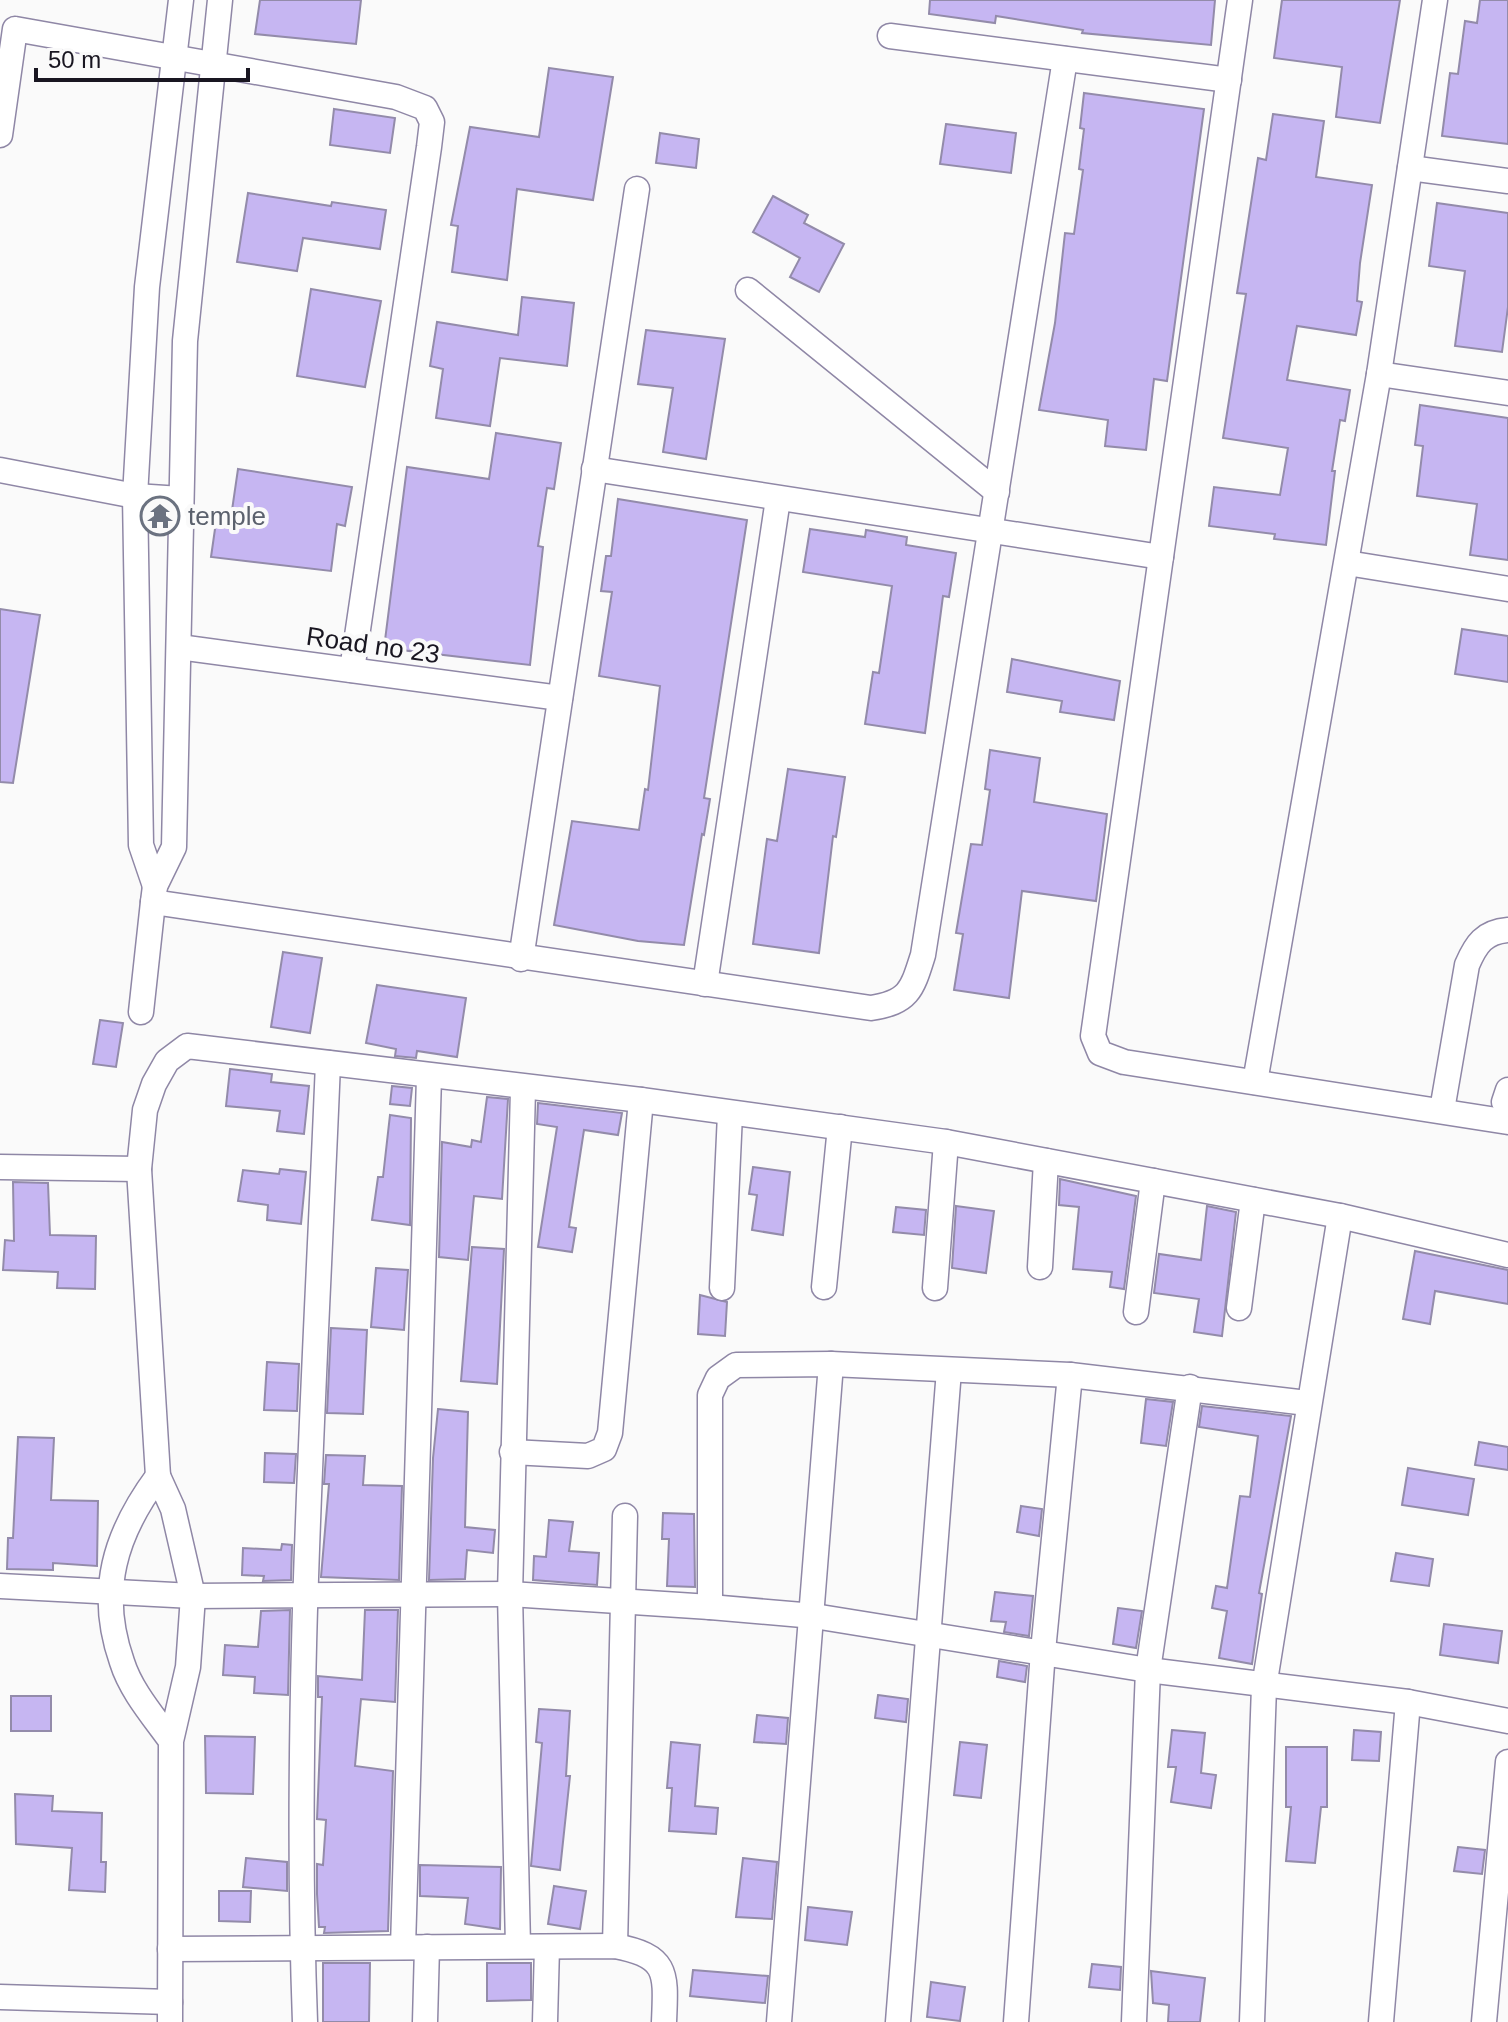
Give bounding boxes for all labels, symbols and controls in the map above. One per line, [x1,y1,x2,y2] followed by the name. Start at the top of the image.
[36,32,248,82] scale bar
[48,46,101,73] text: 50 m
[139,495,181,537] temple icon: temple
[188,501,266,531] place label: temple
[304,621,442,669] street label: Road no 23

